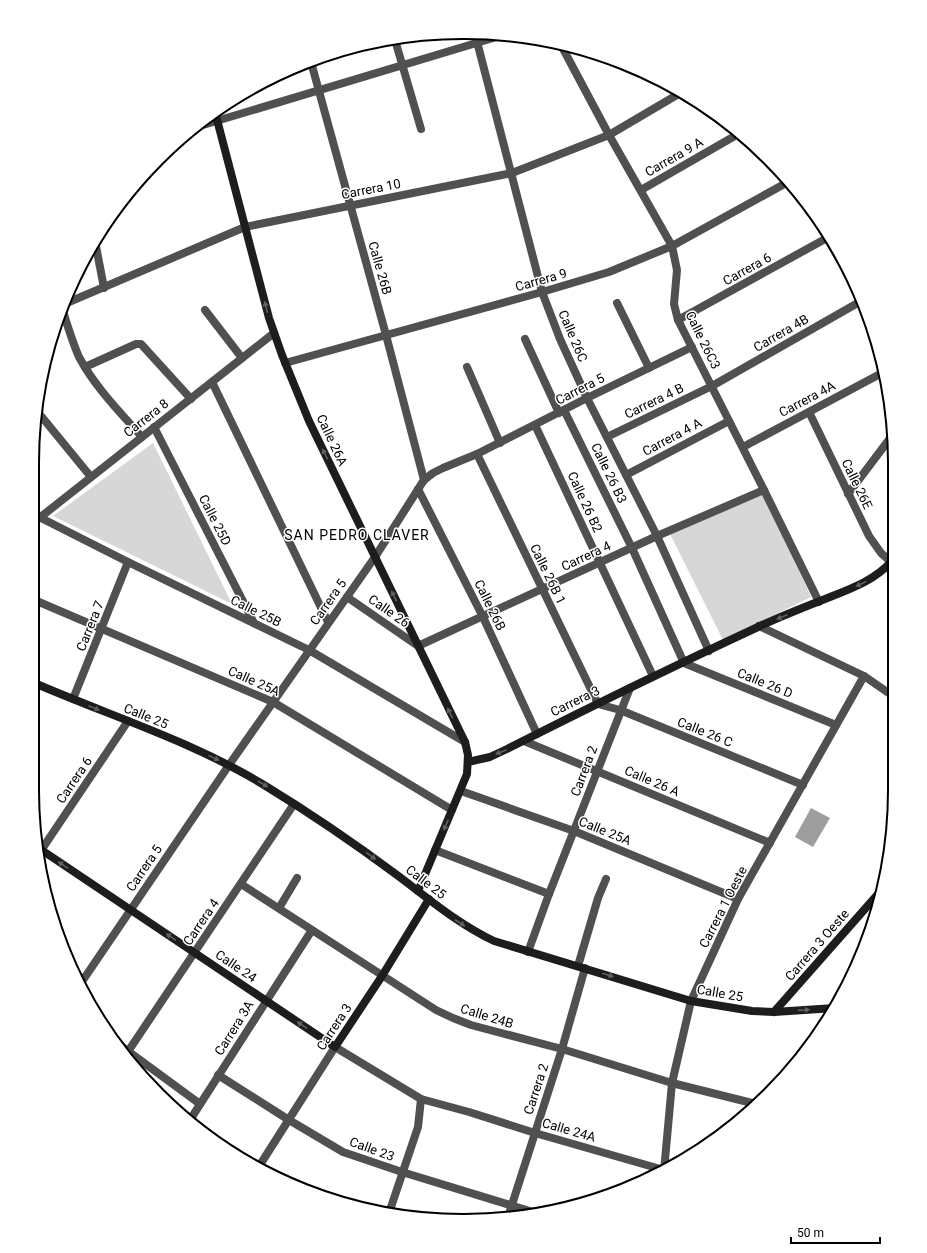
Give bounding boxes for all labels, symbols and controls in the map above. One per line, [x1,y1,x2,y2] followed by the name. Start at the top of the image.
[642,134,706,180] street label: Carrera 9 A
[340,176,402,202] street label: Carrera 10
[365,240,395,296] street label: Calle 26B
[720,250,774,288] street label: Carrera 6
[514,266,568,294] street label: Carrera 9
[263,301,269,314] one-way arrow
[555,308,591,364] street label: Calle 26C
[683,309,723,371] street label: Calle 26C3
[751,311,811,355] street label: Carrera 4B
[553,370,607,408] street label: Carrera 5
[776,378,838,420] street label: Carrera 4A
[622,380,686,422] street label: Carrera 4 B
[121,396,171,440] street label: Carrera 8
[314,412,351,469] street label: Calle 26A
[640,415,704,459] street label: Carrera 4 A
[588,440,630,506] street label: Calle 26 B3
[322,448,328,460] one-way arrow
[838,456,876,512] street label: Calle 26E
[564,469,606,535] street label: Calle 26 B2
[196,492,234,548] street label: Calle 25D
[284,527,430,543] district label: SAN PEDRO CLAVER
[559,538,614,574] street label: Carrera 4
[527,541,569,607] street label: Calle 26B 1
[307,576,349,628] street label: Carrera 5
[471,577,509,633] street label: Calle 26B
[856,581,867,587] one-way arrow
[391,590,397,602] one-way arrow
[366,591,412,631] street label: Calle 26
[228,592,284,630] street label: Calle 25B
[73,599,107,653] street label: Carrera 7
[776,614,788,620] one-way arrow
[226,663,283,699] street label: Calle 25A
[735,665,795,701] street label: Calle 26 D
[548,683,602,719] street label: Carrera 3
[122,700,170,732] street label: Calle 25
[89,705,101,711] one-way arrow
[447,707,454,719] one-way arrow
[675,714,735,750] street label: Calle 26 C
[568,744,600,798] street label: Carrera 2
[495,749,507,755] one-way arrow
[53,754,95,806] street label: Carrera 6
[208,755,220,761] one-way arrow
[622,763,682,799] street label: Calle 26 A
[257,781,269,788] one-way arrow
[577,814,634,848] street label: Calle 25A
[443,820,449,831] one-way arrow
[123,842,165,894] street label: Carrera 5
[365,852,376,860] one-way arrow
[58,861,69,869] one-way arrow
[403,862,449,902] street label: Calle 25
[696,864,750,950] street label: Carrera 1 Oeste
[180,895,222,948] street label: Carrera 4
[782,906,852,984] street label: Carrera 3 Oeste
[454,919,466,926] one-way arrow
[166,933,176,941] one-way arrow
[212,947,260,986] street label: Calle 24
[603,972,615,978] one-way arrow
[696,982,744,1004] street label: Calle 25
[211,998,257,1058] street label: Carrera 3A
[313,1001,355,1053] street label: Carrera 3
[459,1001,515,1031] street label: Calle 24B
[798,1007,810,1014] one-way arrow
[297,1021,308,1029] one-way arrow
[521,1062,551,1116] street label: Carrera 2
[540,1115,598,1145] street label: Calle 24A
[348,1134,396,1164] street label: Calle 23
[791,1219,880,1245] scale bar
[797,1226,824,1240] text: 50 m

